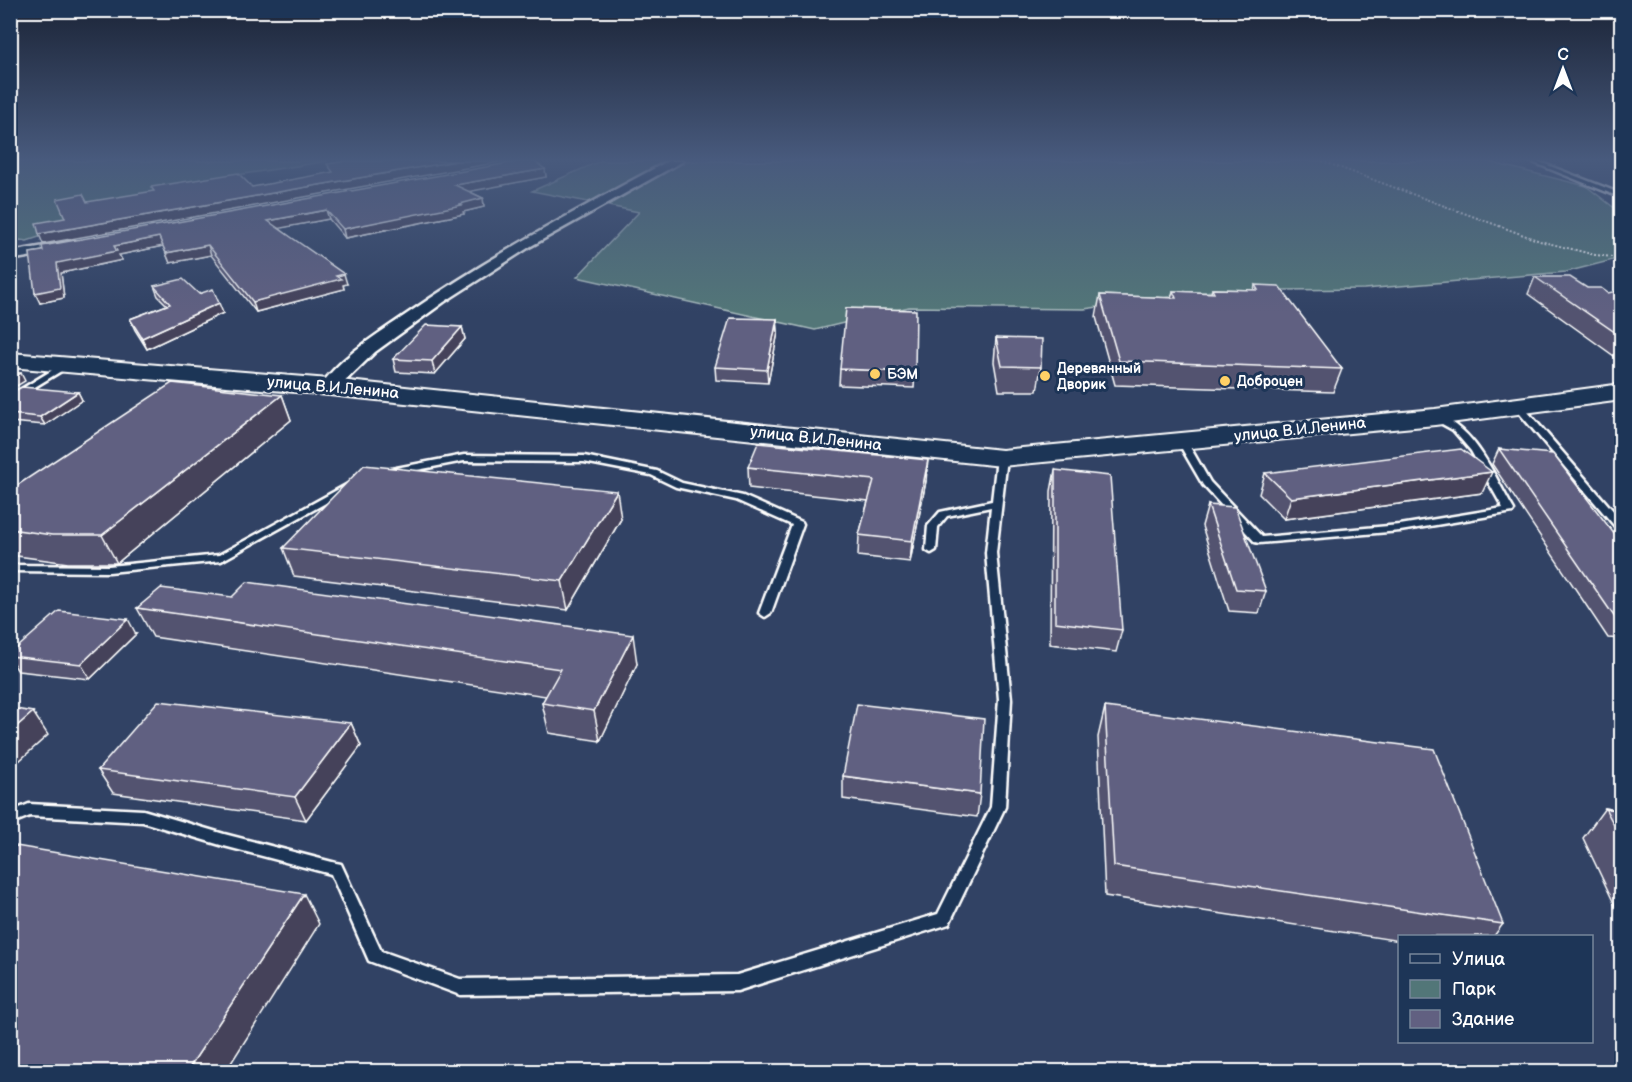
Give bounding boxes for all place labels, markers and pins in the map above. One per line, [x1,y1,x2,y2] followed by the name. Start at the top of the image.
[1057,360,1141,393] place label: Деревянный Дворик
[887,366,918,383] place label: БЭМ
[868,367,882,381] marker: БЭМ
[1038,369,1052,383] marker: Деревянный Дворик
[1237,373,1303,390] place label: Доброцен
[1218,374,1232,388] marker: Доброцен

